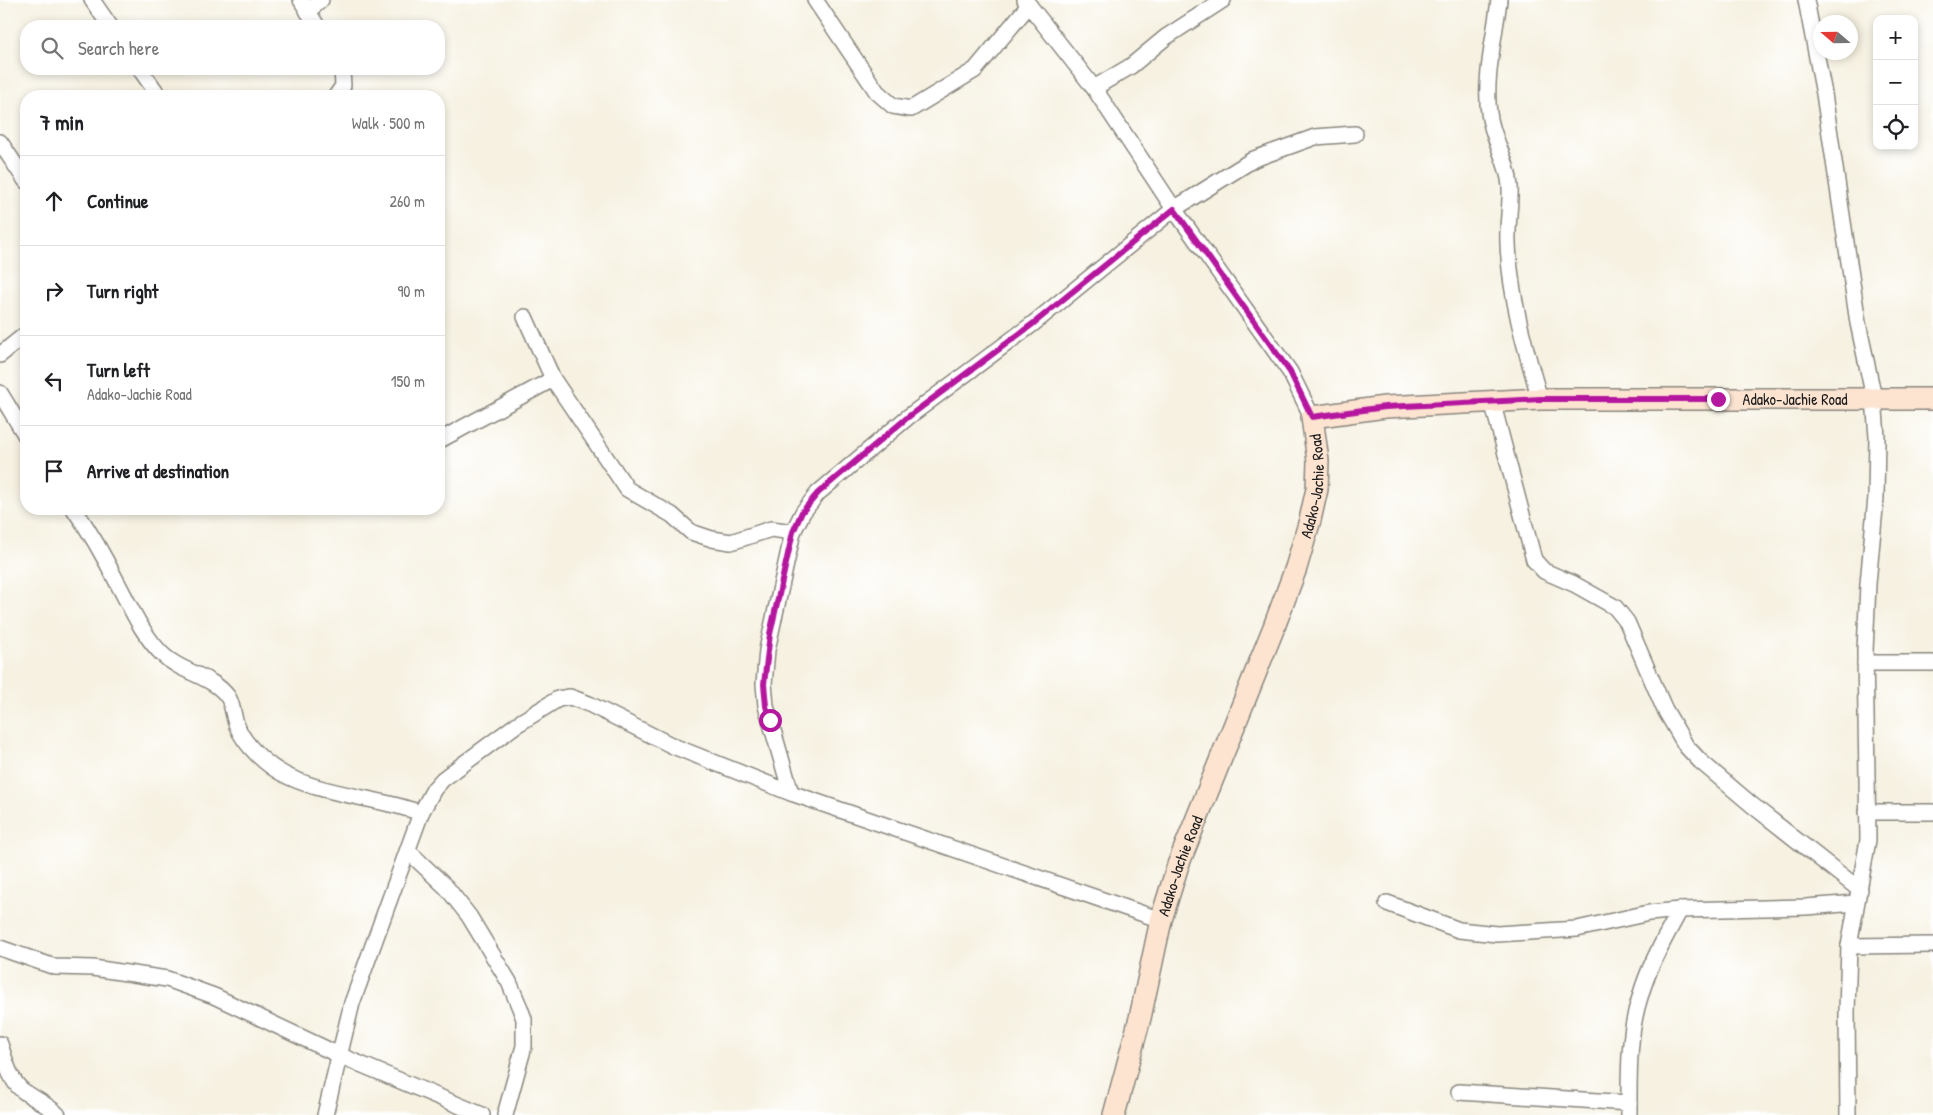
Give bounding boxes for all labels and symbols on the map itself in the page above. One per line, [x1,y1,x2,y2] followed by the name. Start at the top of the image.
[1813,15,1858,60] north arrow
[1707,388,1730,411] route end
[1743,388,1848,410] street label: Adako-Jachie Road
[1294,433,1329,541] street label: Adako-Jachie Road
[759,709,782,732] route start
[1152,812,1208,919] street label: Adako-Jachie Road

